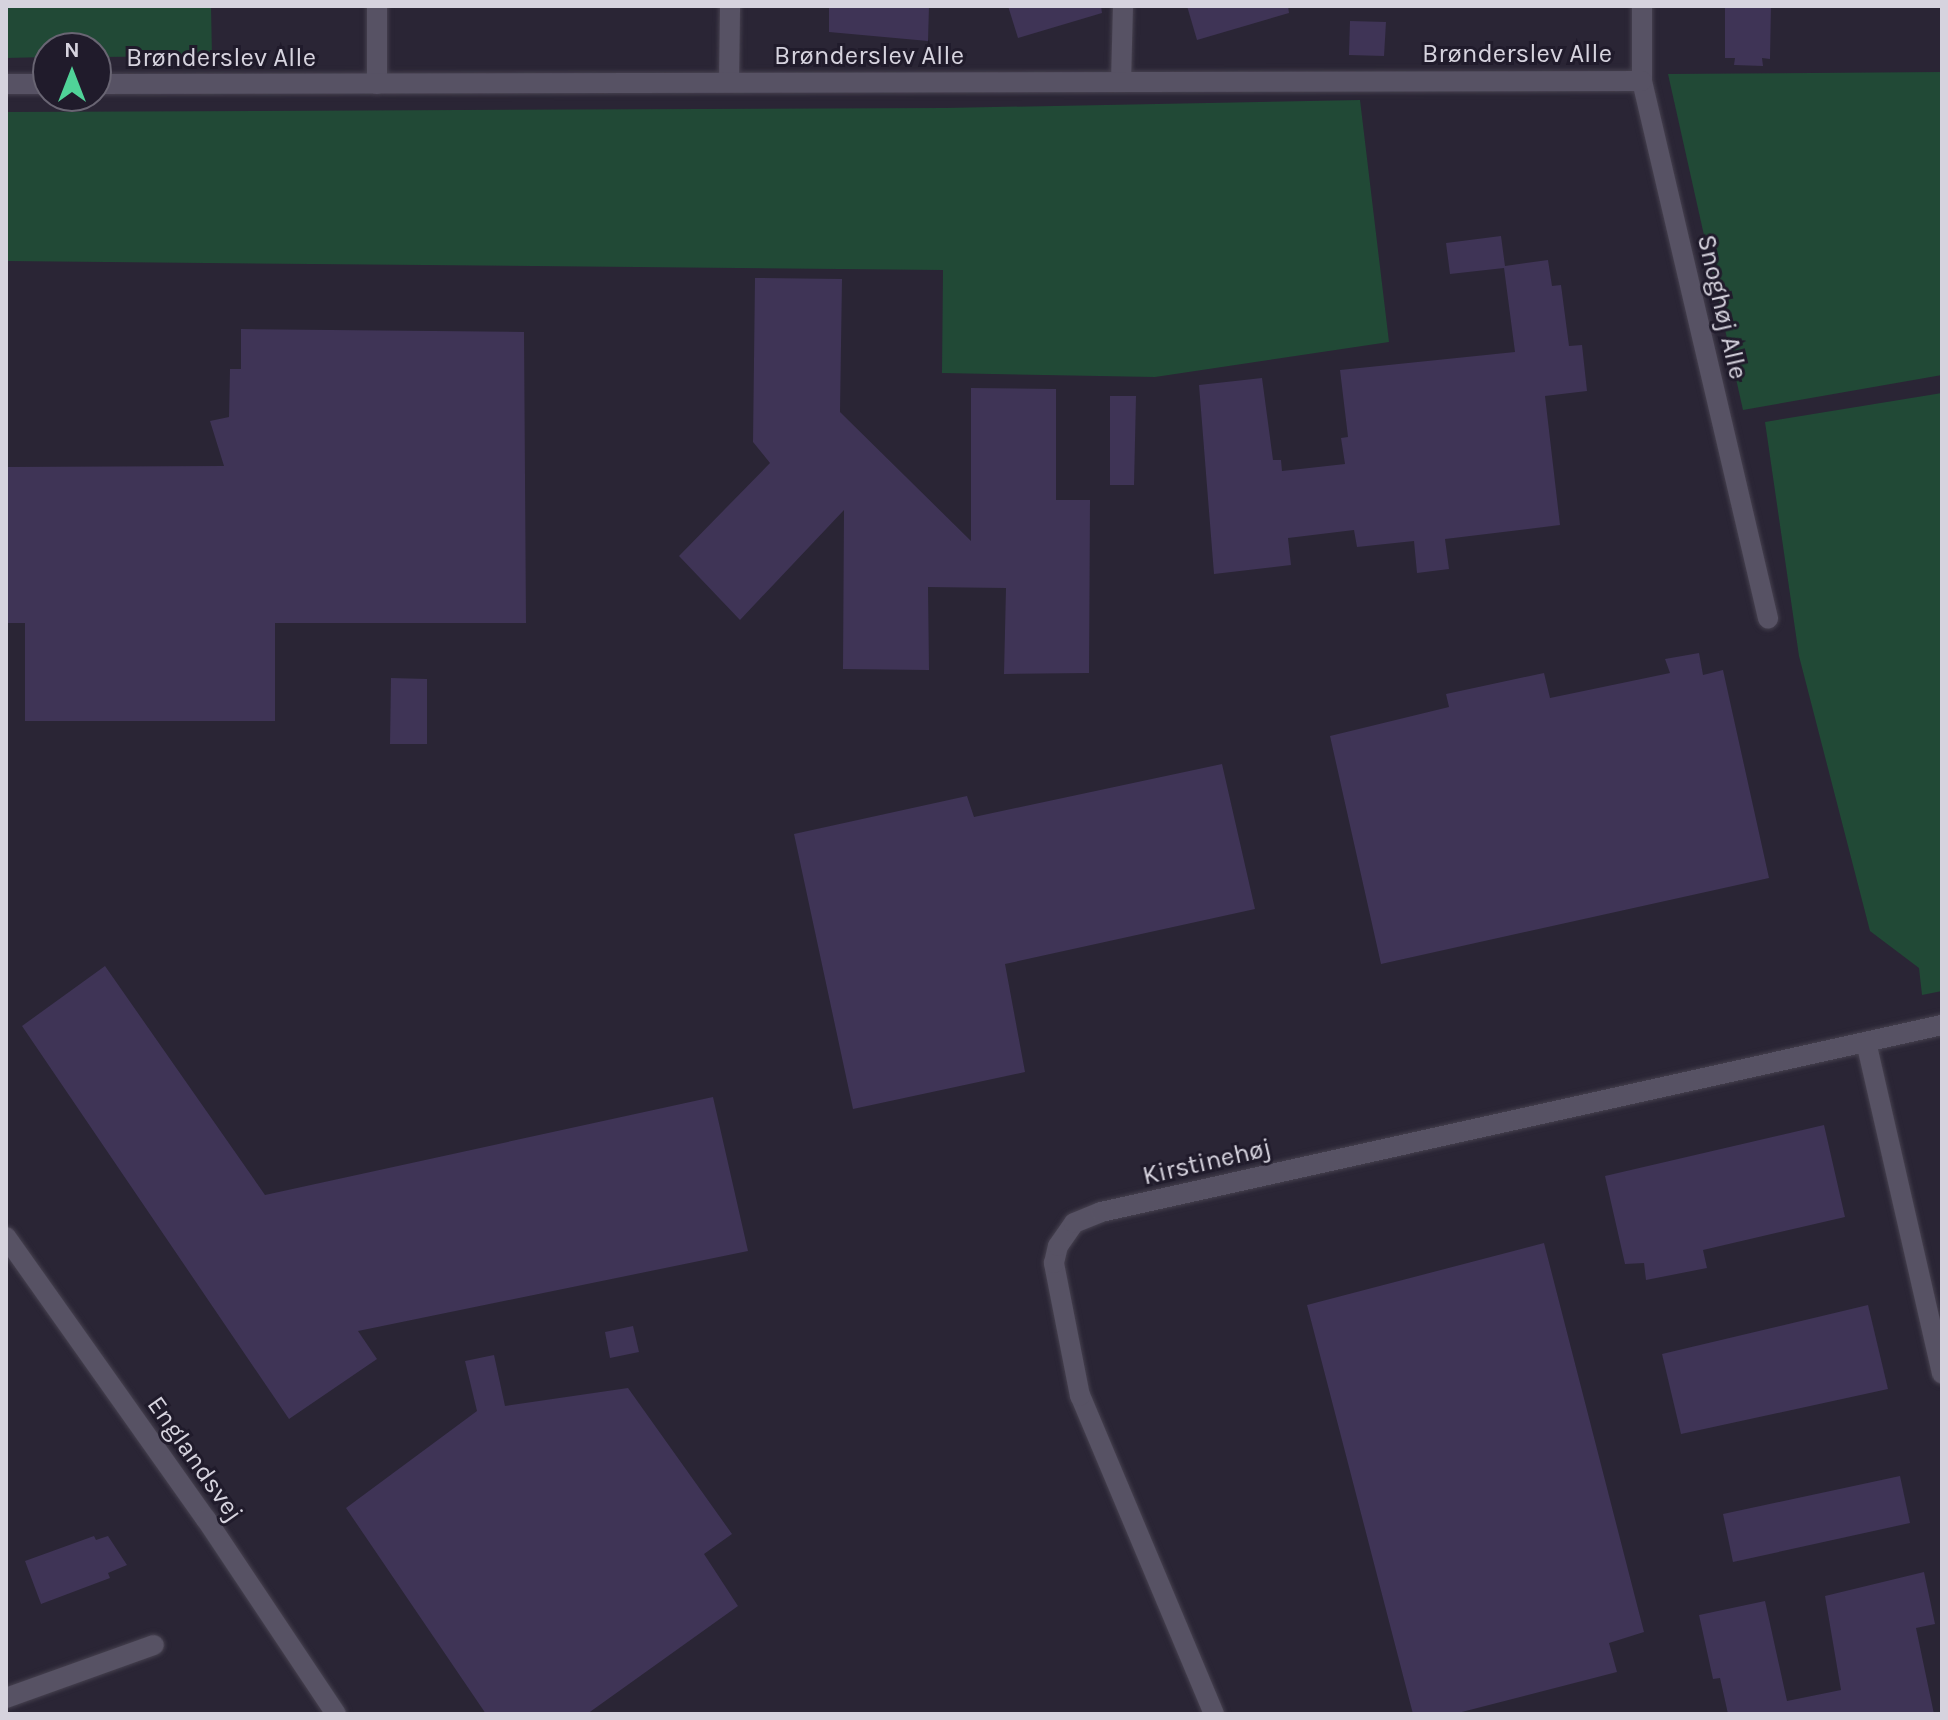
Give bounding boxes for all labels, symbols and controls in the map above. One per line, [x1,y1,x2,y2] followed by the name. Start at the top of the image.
[32,32,112,112] north arrow
[64,37,80,63] text: N
[1422,38,1612,70] street label: Brønderslev Alle
[774,40,964,72] street label: Brønderslev Alle
[126,42,316,74] street label: Brønderslev Alle
[1690,232,1754,382] street label: Snoghøj Alle
[1140,1132,1274,1192] street label: Kirstinehøj
[140,1390,250,1528] street label: Englandsvej

